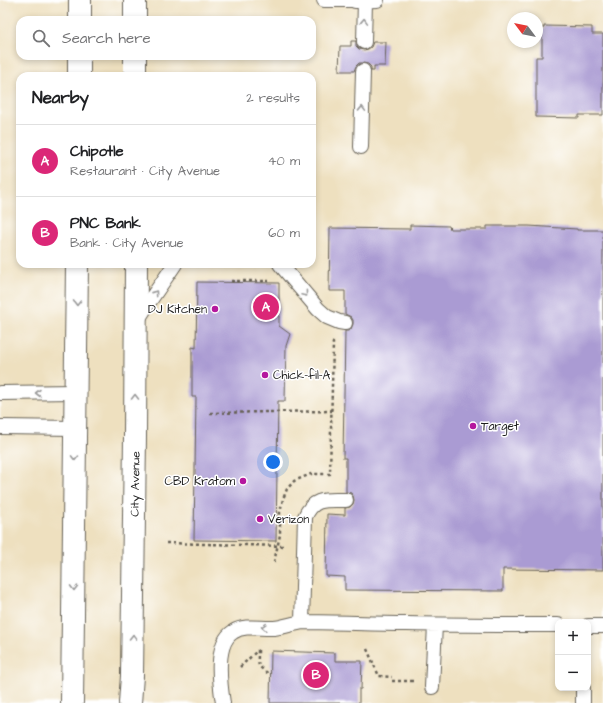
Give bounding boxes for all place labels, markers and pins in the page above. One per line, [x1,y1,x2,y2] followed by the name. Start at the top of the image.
[253,292,279,322] pin: A
[148,301,207,318] place label: DJ Kitchen
[210,304,220,314] marker: DJ Kitchen
[273,367,331,384] place label: Chick-fil-A
[260,370,270,380] marker: Chick-fil-A
[481,418,519,436] place label: Target
[468,421,478,431] marker: Target
[164,473,236,490] place label: CBD Kratom
[238,476,248,486] marker: CBD Kratom
[268,511,309,528] place label: Verizon
[255,514,265,524] marker: Verizon
[303,660,329,690] pin: B

